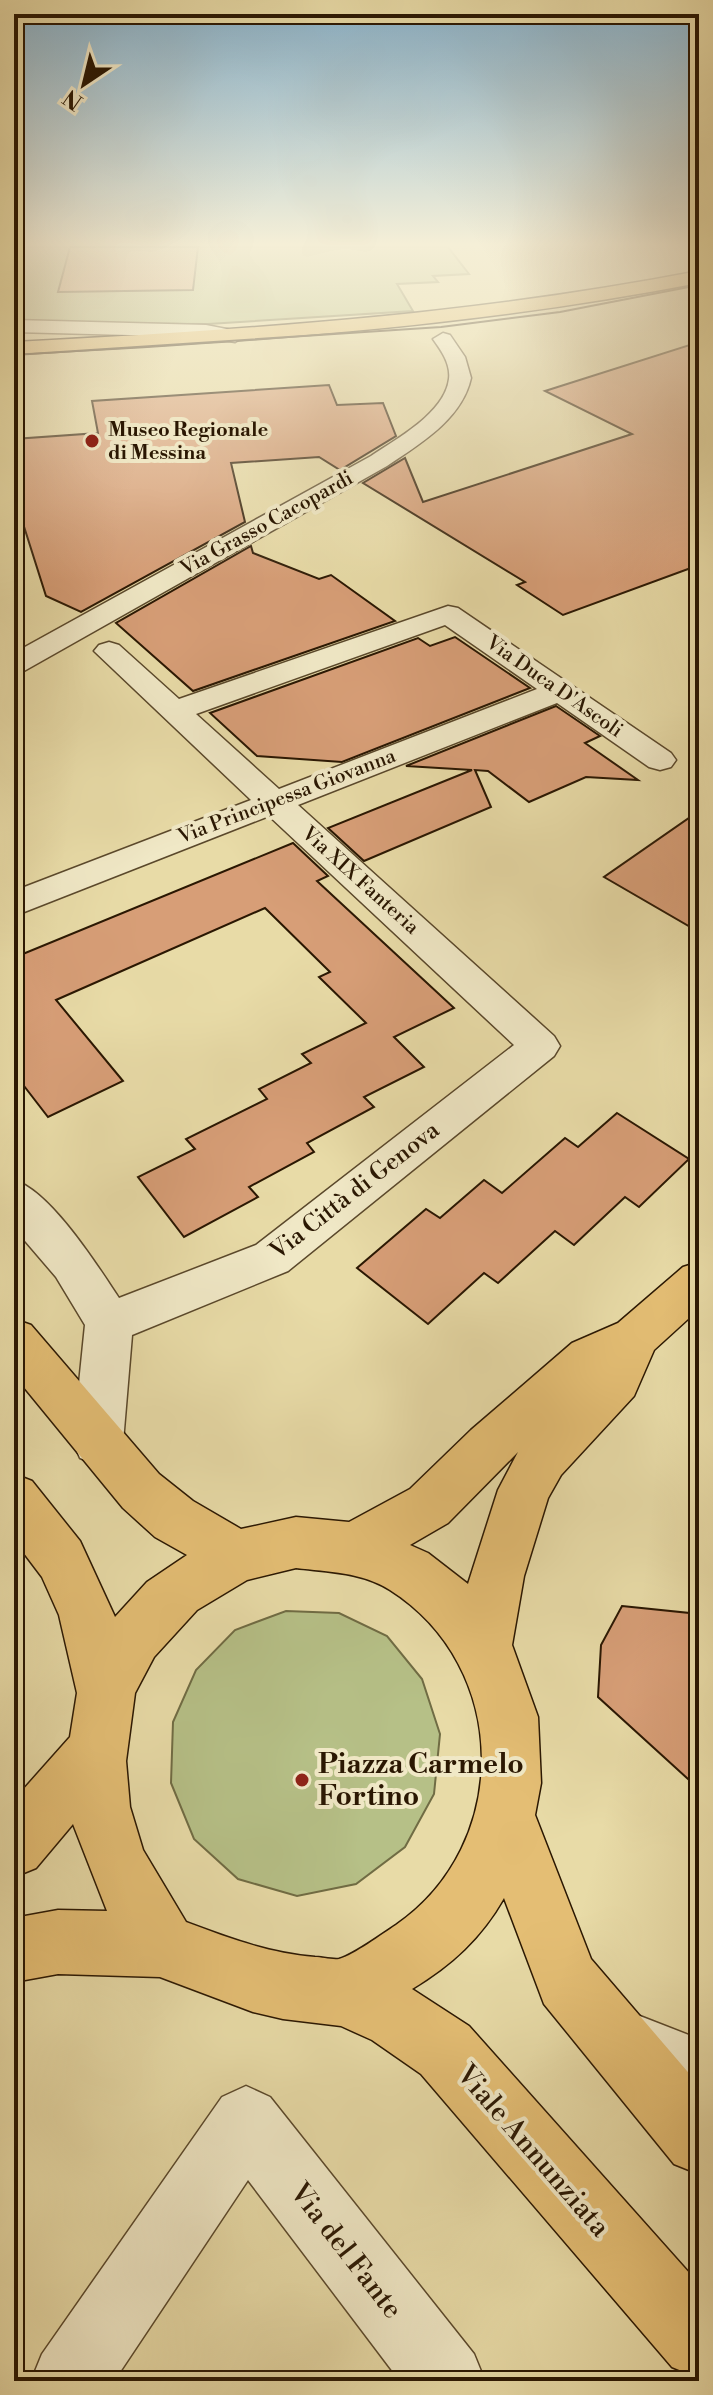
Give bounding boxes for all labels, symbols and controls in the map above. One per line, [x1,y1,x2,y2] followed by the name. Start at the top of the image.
[44,44,124,124] north arrow
[58,83,88,115] text: N
[108,418,268,466] place label: Museo Regionale di Messina
[83,432,101,450] marker: Museo Regionale di Messina
[175,466,358,582] street label: Via Grasso Cacopardi
[480,630,628,744] street label: Via Duca D'Ascoli
[174,744,400,851] street label: Via Principessa Giovanna
[295,821,425,941] street label: Via XIX Fanteria
[263,1115,446,1267] street label: Via Città di Genova
[318,1747,524,1814] place label: Piazza Carmelo Fortino
[293,1771,311,1789] marker: Piazza Carmelo Fortino
[448,2057,618,2245] street label: Viale Annunziata
[281,2175,410,2326] street label: Via del Fante

